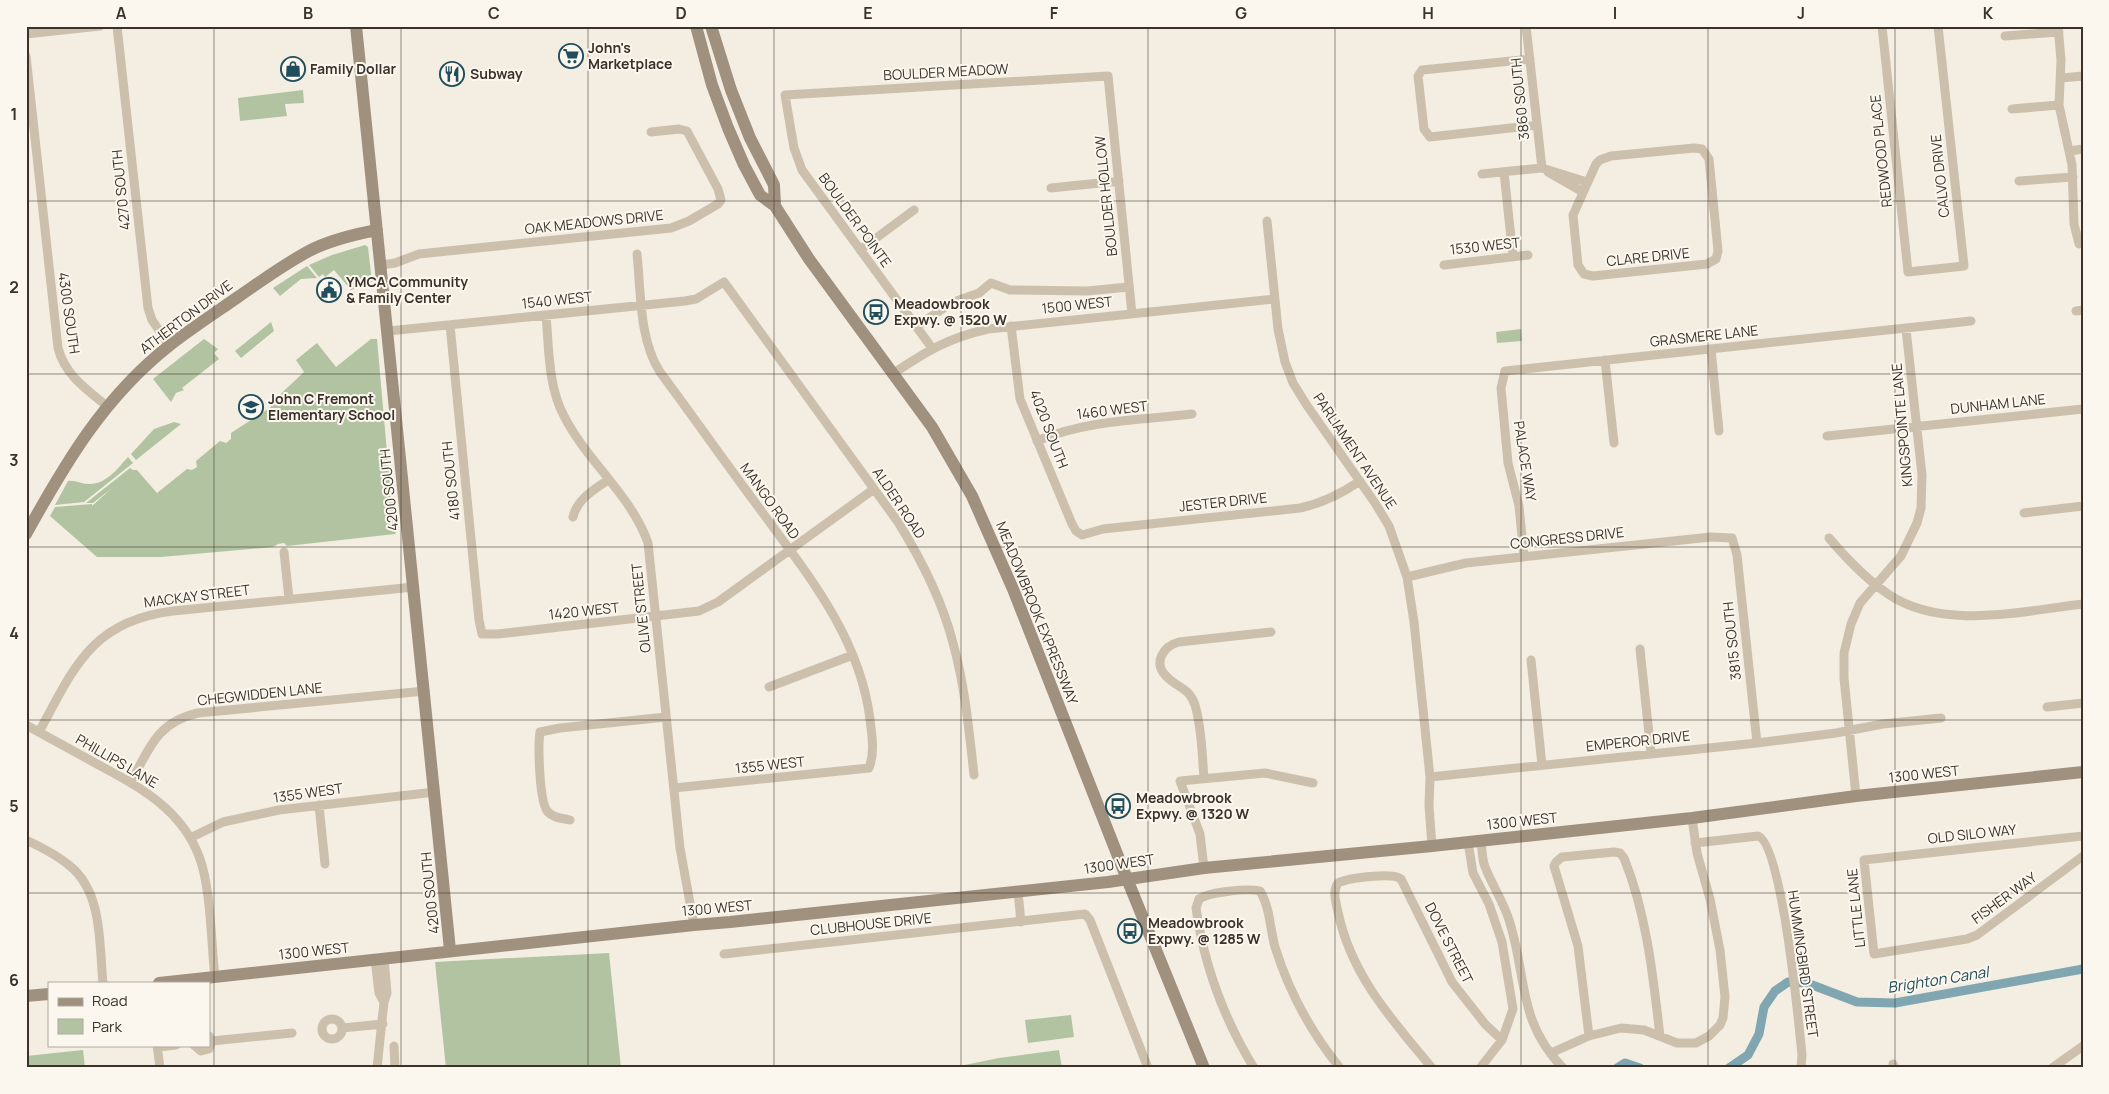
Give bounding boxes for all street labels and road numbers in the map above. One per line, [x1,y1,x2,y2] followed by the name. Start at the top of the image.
[1506,57,1533,141] street label: 3860 SOUTH
[883,59,1009,84] street label: BOULDER MEADOW
[1865,94,1896,208] street label: REDWOOD PLACE
[1926,133,1953,219] street label: CALVO DRIVE
[1090,135,1121,257] street label: BOULDER HOLLOW
[107,149,134,231] street label: 4270 SOUTH
[815,169,896,271] street label: BOULDER POINTE
[524,205,664,238] street label: OAK MEADOWS DRIVE
[1449,232,1522,259] street label: 1530 WEST
[1605,243,1691,270] street label: CLARE DRIVE
[54,271,85,355] street label: 4300 SOUTH
[135,275,236,358] street label: ATHERTON DRIVE
[521,286,594,313] street label: 1540 WEST
[1041,291,1114,318] street label: 1500 WEST
[1649,320,1759,351] street label: GRASMERE LANE
[1887,363,1916,488] street label: KINGSPOINTE LANE
[1026,387,1073,471] street label: 4020 SOUTH
[1309,389,1401,513] street label: PARLIAMENT AVENUE
[1950,389,2046,418] street label: DUNHAM LANE
[1075,396,1149,423] street label: 1460 WEST
[1510,419,1541,503] street label: PALACE WAY
[437,440,464,522] street label: 4180 SOUTH
[375,448,402,532] street label: 4200 SOUTH
[736,459,805,543] street label: MANGO ROAD
[869,463,930,542] street label: ALDER ROAD
[1178,487,1268,516] street label: JESTER DRIVE
[992,518,1083,707] street label: MEADOWBROOK EXPRESSWAY
[1509,522,1625,553] street label: CONGRESS DRIVE
[626,562,655,654] street label: OLIVE STREET
[143,579,252,611] street label: MACKAY STREET
[548,597,621,624] street label: 1420 WEST
[1718,601,1745,681] street label: 3815 SOUTH
[196,677,323,710] street label: CHEGWIDDEN LANE
[1585,726,1691,755] street label: EMPEROR DRIVE
[73,729,162,792] street label: PHILLIPS LANE
[734,751,806,778] street label: 1355 WEST
[1888,760,1961,787] street label: 1300 WEST
[272,778,344,807] street label: 1355 WEST
[1486,807,1559,834] street label: 1300 WEST
[1927,819,2017,848] street label: OLD SILO WAY
[1083,849,1156,878] street label: 1300 WEST
[416,851,443,935] street label: 4200 SOUTH
[1967,867,2040,928] street label: FISHER WAY
[1842,868,1869,949] street label: LITTLE LANE
[1784,889,1823,1040] street label: HUMMINGBIRD STREET
[681,895,754,920] street label: 1300 WEST
[1421,899,1478,987] street label: DOVE STREET
[809,908,933,939] street label: CLUBHOUSE DRIVE
[278,937,351,964] street label: 1300 WEST

